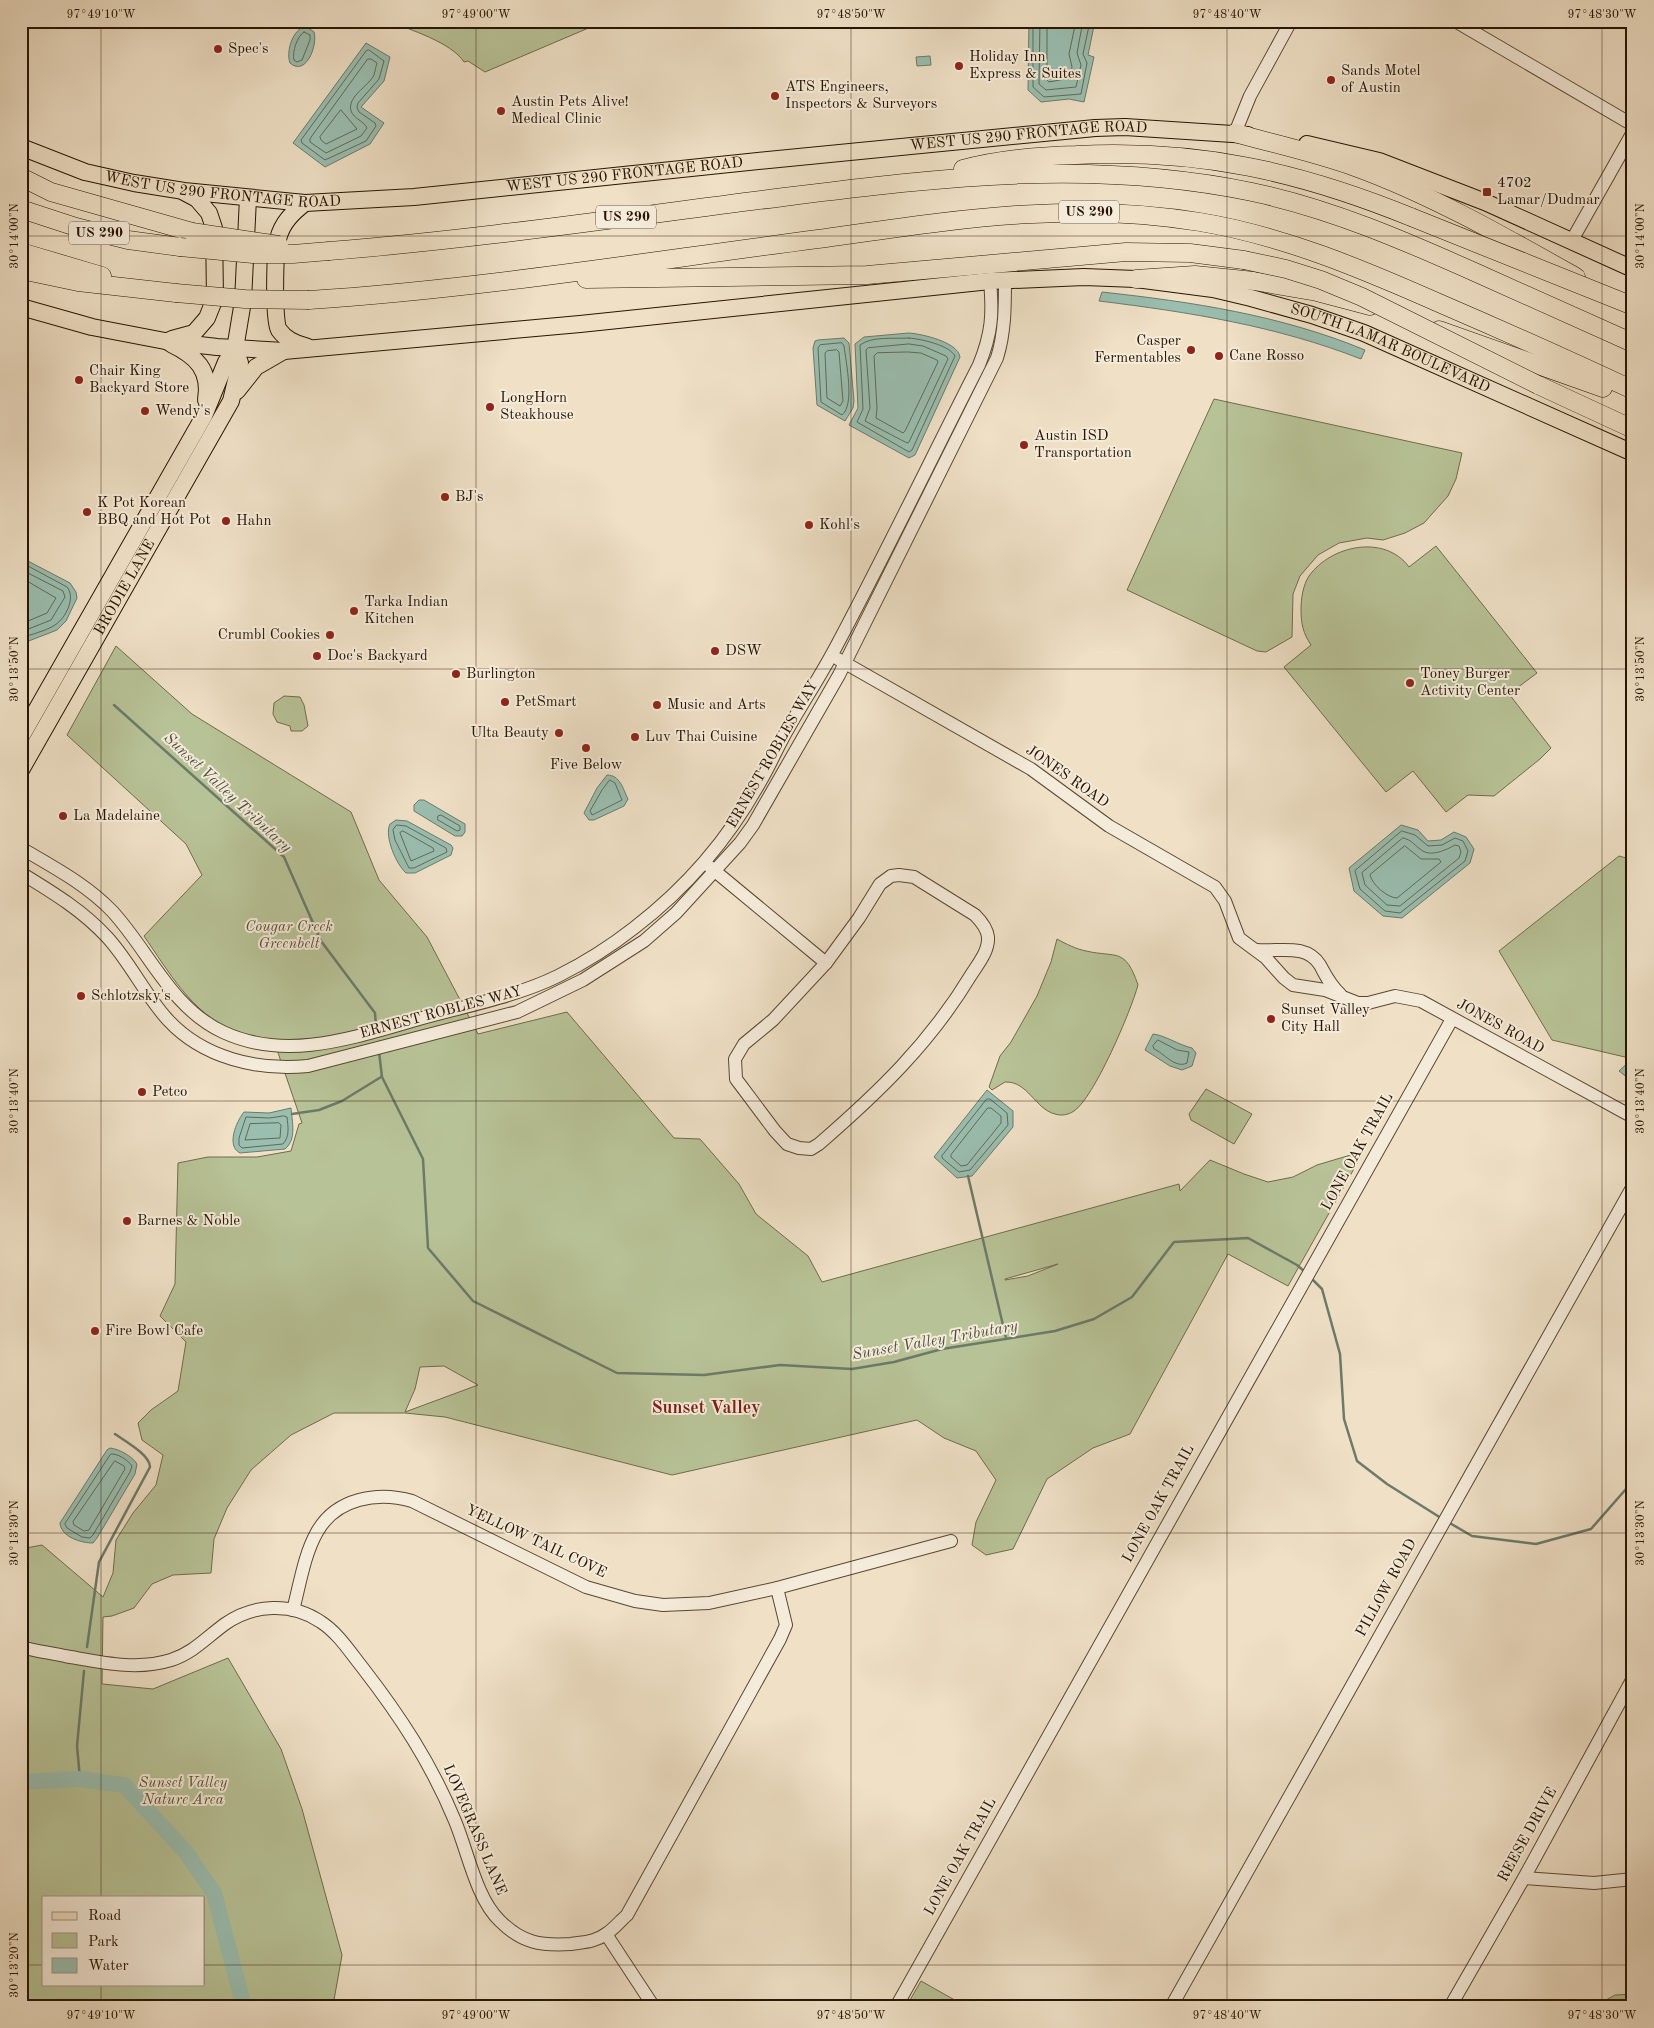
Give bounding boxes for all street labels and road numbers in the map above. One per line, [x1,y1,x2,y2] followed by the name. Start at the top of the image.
[909,119,1148,154] street label: WEST US 290 FRONTAGE ROAD
[505,155,744,195] street label: WEST US 290 FRONTAGE ROAD
[103,169,341,211] street label: WEST US 290 FRONTAGE ROAD
[1059,200,1119,223] road number: US 290
[596,206,656,228] road number: US 290
[69,222,129,244] road number: US 290
[1288,302,1492,396] street label: SOUTH LAMAR BOULEVARD
[92,537,158,638] street label: BRODIE LANE
[725,679,821,831] street label: ERNEST ROBLES WAY
[1023,743,1111,811] street label: JONES ROAD
[358,984,524,1042] street label: ERNEST ROBLES WAY
[1454,997,1546,1057] street label: JONES ROAD
[1319,1091,1397,1213] street label: LONE OAK TRAIL
[1120,1443,1198,1565] street label: LONE OAK TRAIL
[463,1503,609,1581] street label: YELLOW TAIL COVE
[1354,1537,1420,1639] street label: PILLOW ROAD
[440,1762,508,1898] street label: LOVEGRASS LANE
[1496,1785,1560,1885] street label: REESE DRIVE
[922,1796,1000,1918] street label: LONE OAK TRAIL

